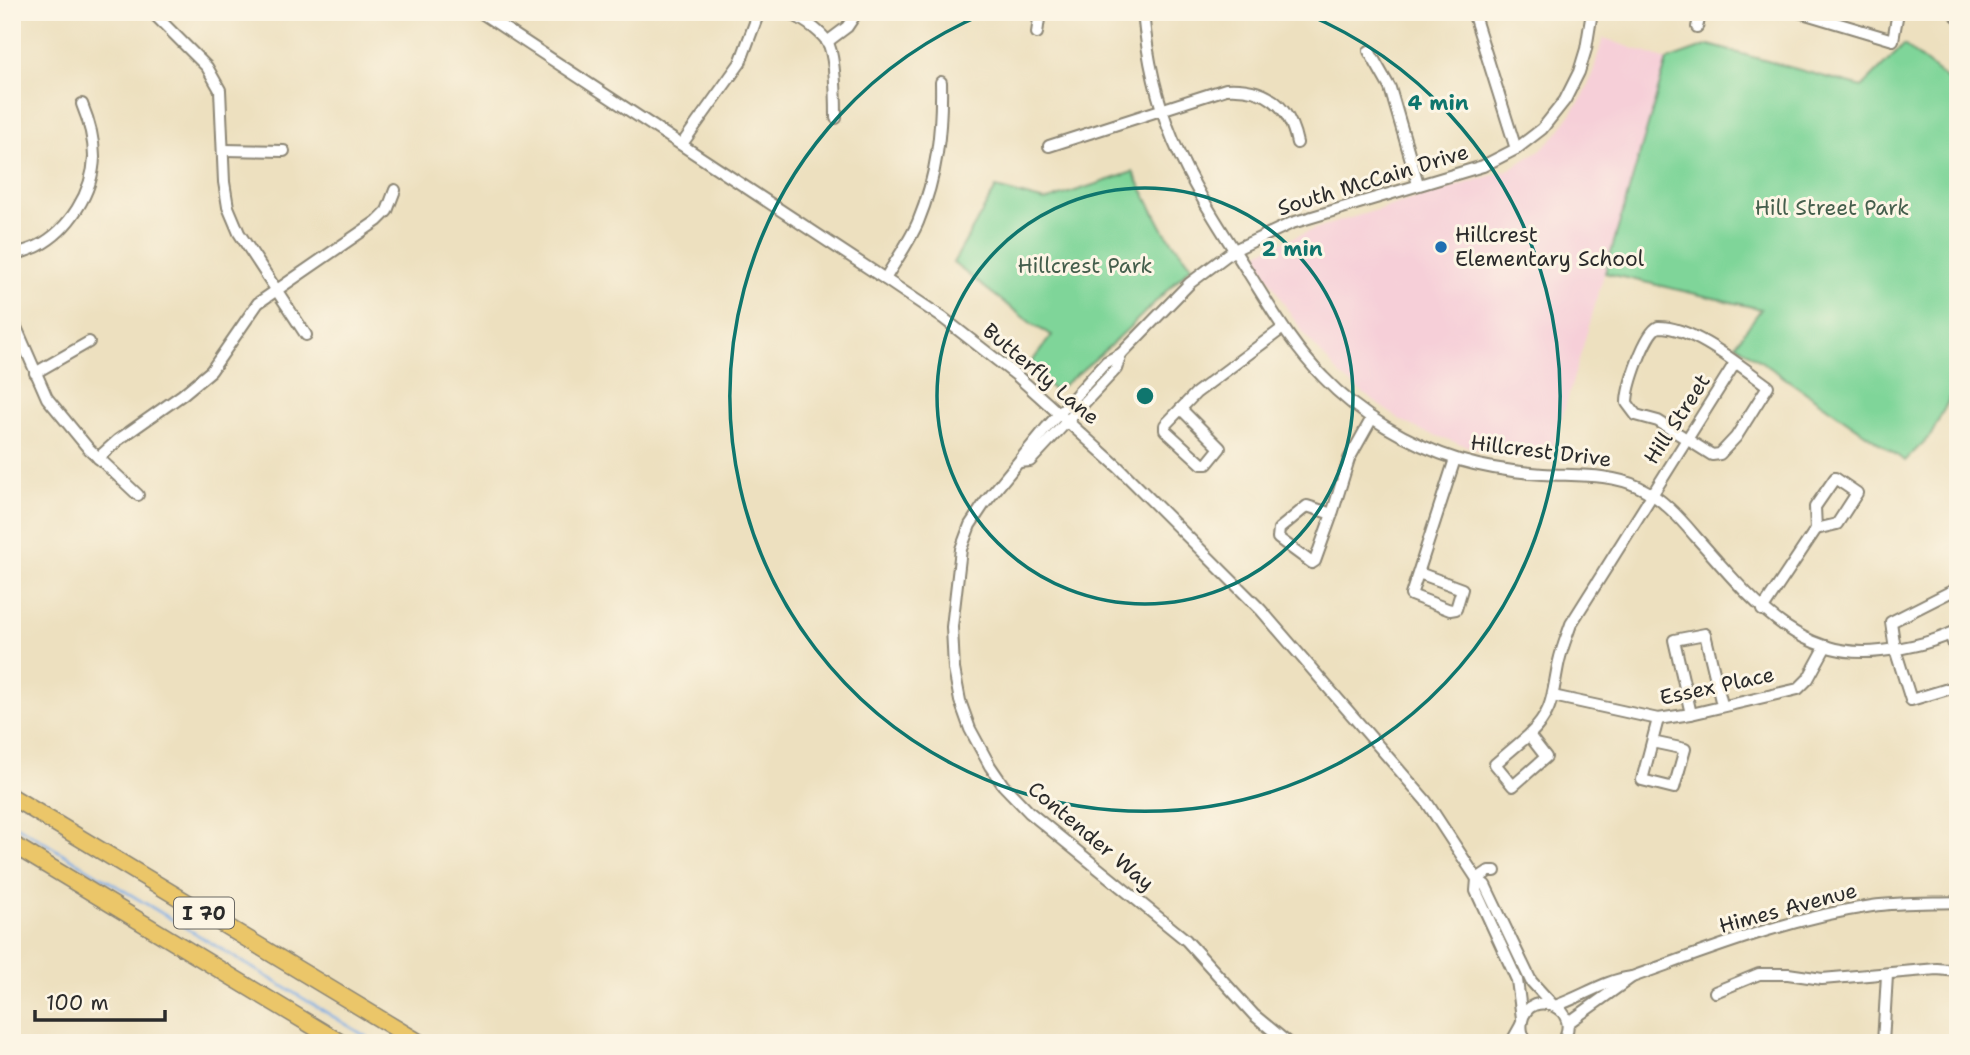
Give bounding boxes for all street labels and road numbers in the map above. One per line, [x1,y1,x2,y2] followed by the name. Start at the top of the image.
[1274,138,1472,222] street label: South McCain Drive
[977,317,1105,431] street label: Butterfly Lane
[1637,368,1717,470] street label: Hill Street
[1469,428,1613,474] street label: Hillcrest Drive
[1657,660,1777,712] street label: Essex Place
[1022,775,1160,897] street label: Contender Way
[1716,876,1860,940] street label: Himes Avenue
[174,897,234,928] road number: I 70

